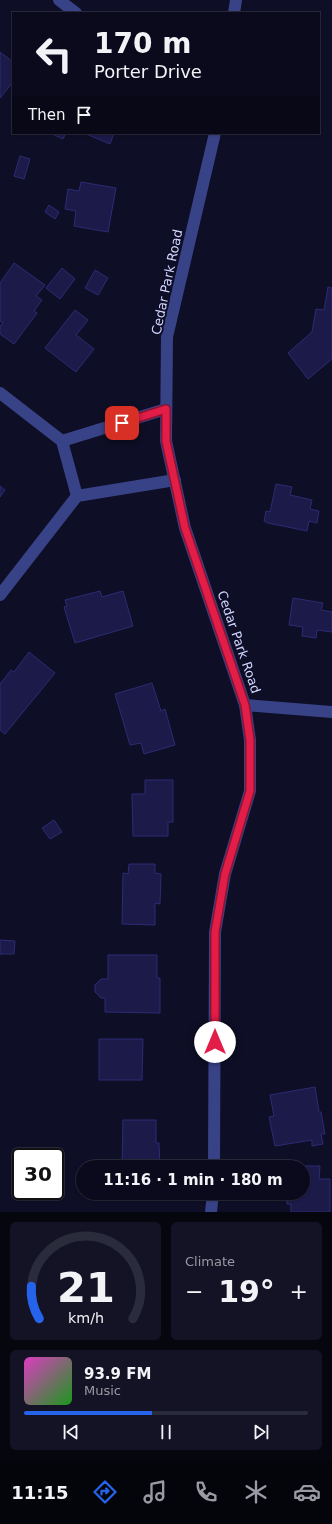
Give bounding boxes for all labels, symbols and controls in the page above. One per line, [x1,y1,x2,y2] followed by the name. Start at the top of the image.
[94,27,191,60] text: 170 m
[28,28,80,80] icon: left
[94,61,202,82] text: Porter Drive
[73,104,95,126] icon: arrive
[28,106,65,124] text: Then
[148,228,186,336] street label: Cedar Park Road
[105,406,139,440] pin
[111,412,133,434] icon: arrive
[214,589,264,695] street label: Cedar Park Road
[194,1021,236,1063] position arrow
[12,1148,64,1200] speed limit sign: 30
[103,1171,283,1189] text: 11:16 · 1 min · 180 m
[185,1254,235,1269] text: Climate
[57,1263,114,1312] text: 21
[218,1274,275,1309] text: 19°
[185,1279,203,1304] text: −
[290,1279,308,1304] text: +
[67,1310,104,1326] text: km/h
[84,1365,151,1383] text: 93.9 FM
[84,1383,121,1398] text: Music
[60,1421,82,1443] icon: previous
[155,1421,177,1443] icon: pause
[250,1421,272,1443] icon: next
[91,1478,119,1506] icon: directions
[141,1478,169,1506] icon: music
[192,1478,220,1506] icon: phone
[242,1478,270,1506] icon: climate
[293,1478,321,1506] icon: car
[11,1482,69,1503] text: 11:15

